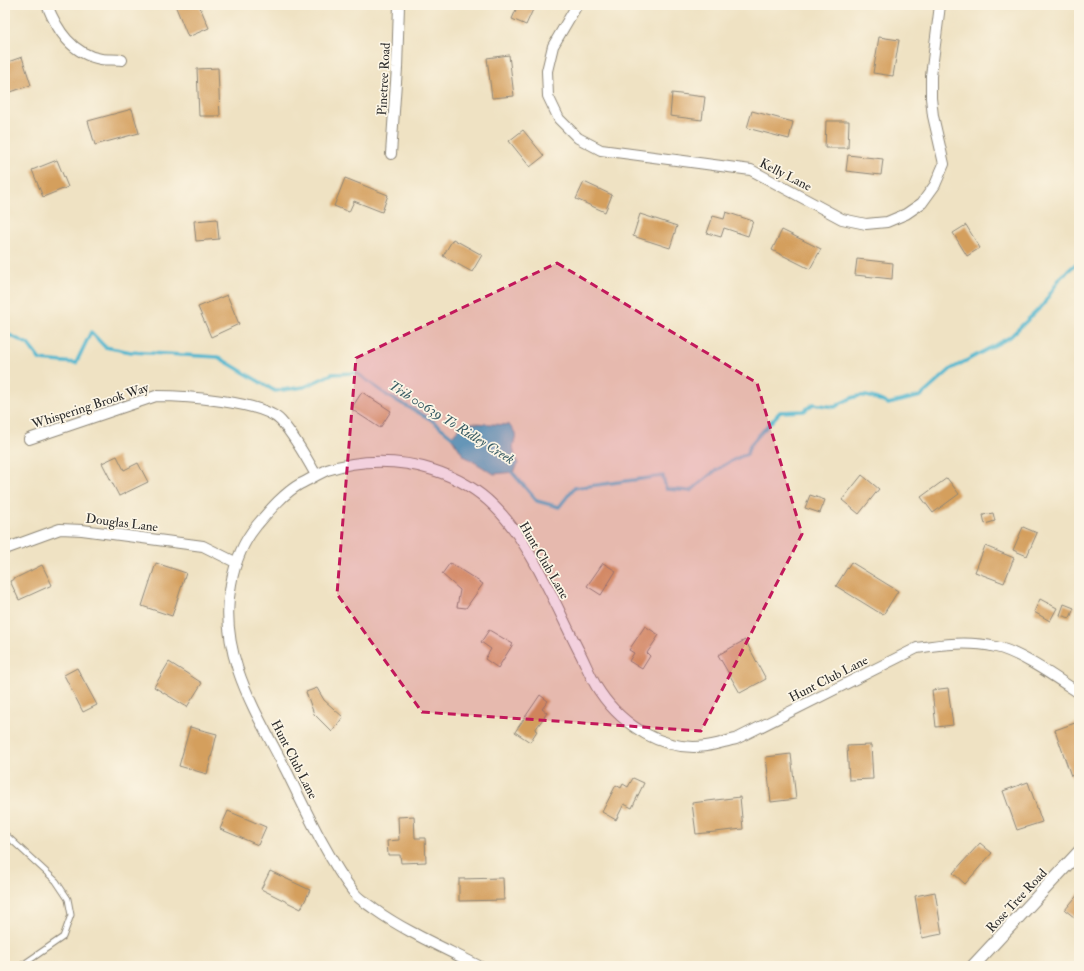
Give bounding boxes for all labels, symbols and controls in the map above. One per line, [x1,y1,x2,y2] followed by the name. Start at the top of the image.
[374,42,394,116] street label: Pinetree Road
[756,155,815,196] street label: Kelly Lane
[386,377,518,468] water label: Trib 00639 To Ridley Creek
[29,379,151,434] street label: Whispering Brook Way
[85,511,160,535] street label: Douglas Lane
[516,519,573,602] street label: Hunt Club Lane
[786,652,871,706] street label: Hunt Club Lane
[267,717,321,802] street label: Hunt Club Lane
[983,865,1051,936] street label: Rose Tree Road

